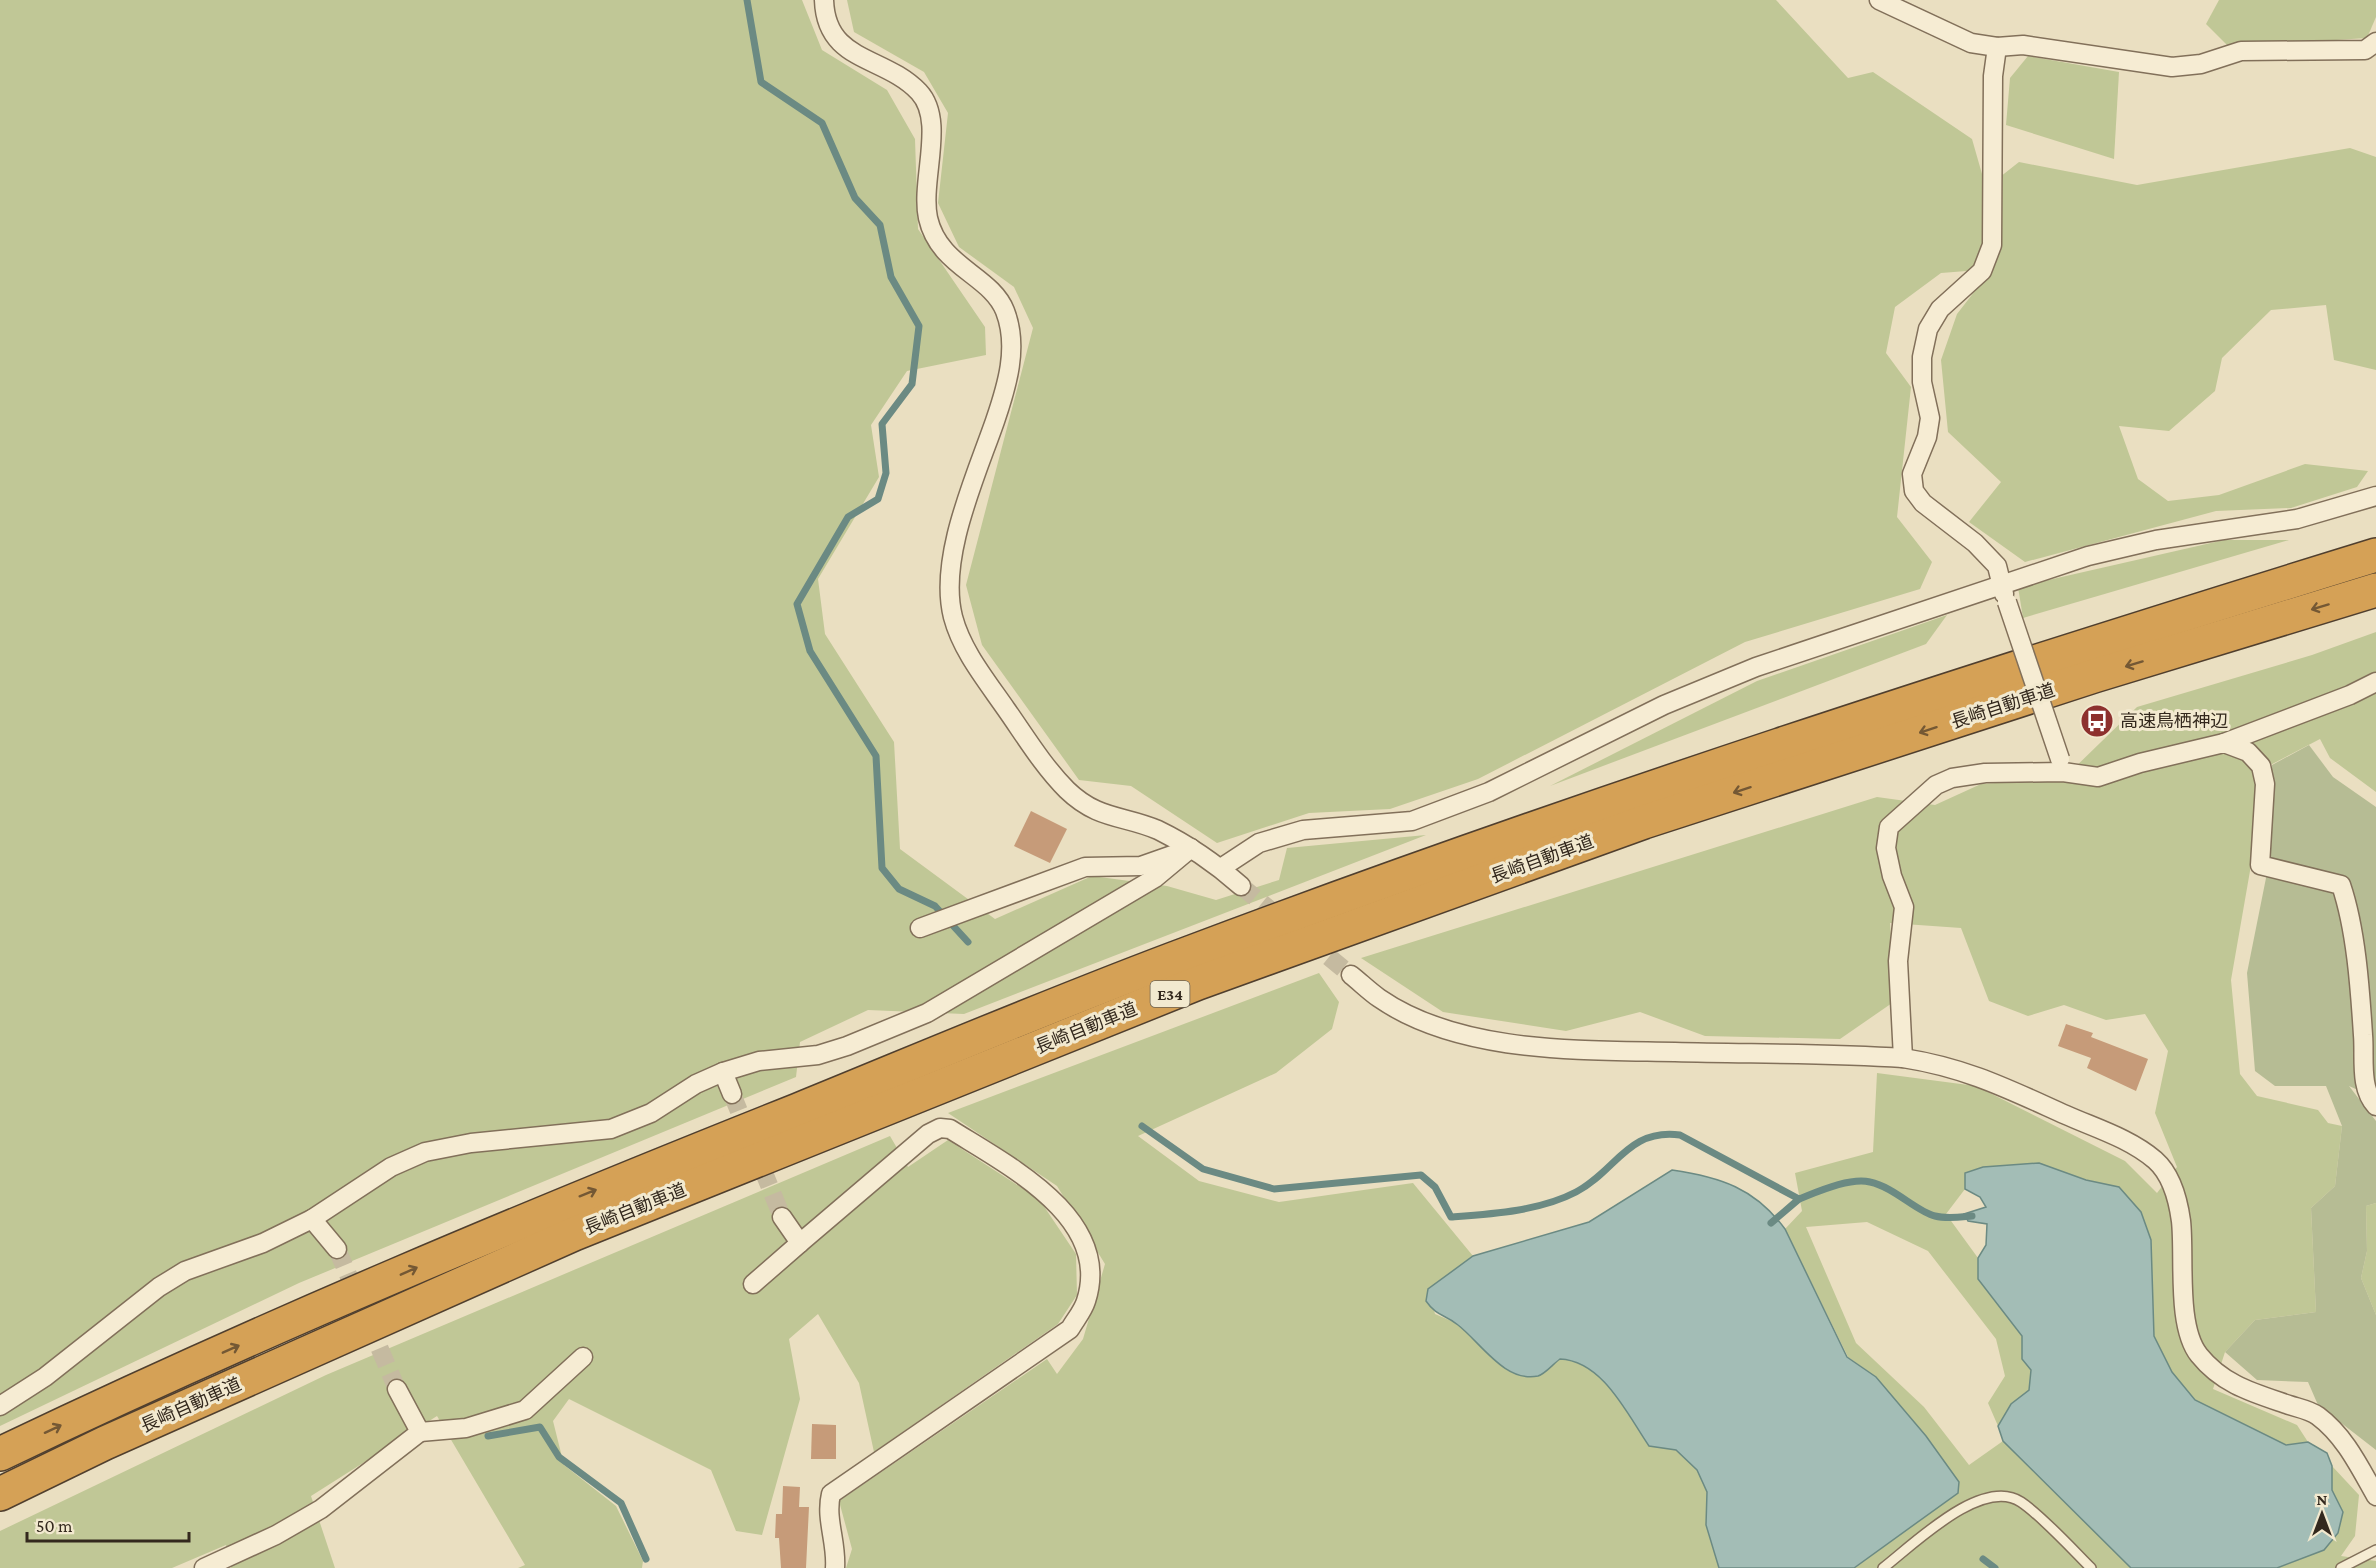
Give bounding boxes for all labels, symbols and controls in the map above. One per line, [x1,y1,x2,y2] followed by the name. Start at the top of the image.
[2311,602,2330,613] one-way arrow
[2125,659,2144,670] one-way arrow
[1949,680,2057,732] street label: 長崎自動車道
[2079,703,2115,739] bus stop icon: 高速鳥栖神辺
[2120,711,2228,731] place label: 高速鳥栖神辺
[1919,725,1938,736] one-way arrow
[1733,785,1752,796] one-way arrow
[1488,831,1596,887] street label: 長崎自動車道
[1150,981,1190,1007] road number: E34
[1032,998,1140,1058] street label: 長崎自動車道
[581,1179,689,1239] street label: 長崎自動車道
[579,1187,597,1198] one-way arrow
[400,1265,418,1276] one-way arrow
[221,1343,240,1354] one-way arrow
[138,1374,244,1436] street label: 長崎自動車道
[43,1422,61,1434] one-way arrow
[2292,1484,2352,1544] north arrow
[2317,1491,2328,1508] text: N
[27,1505,189,1543] scale bar
[36,1516,73,1536] text: 50 m

